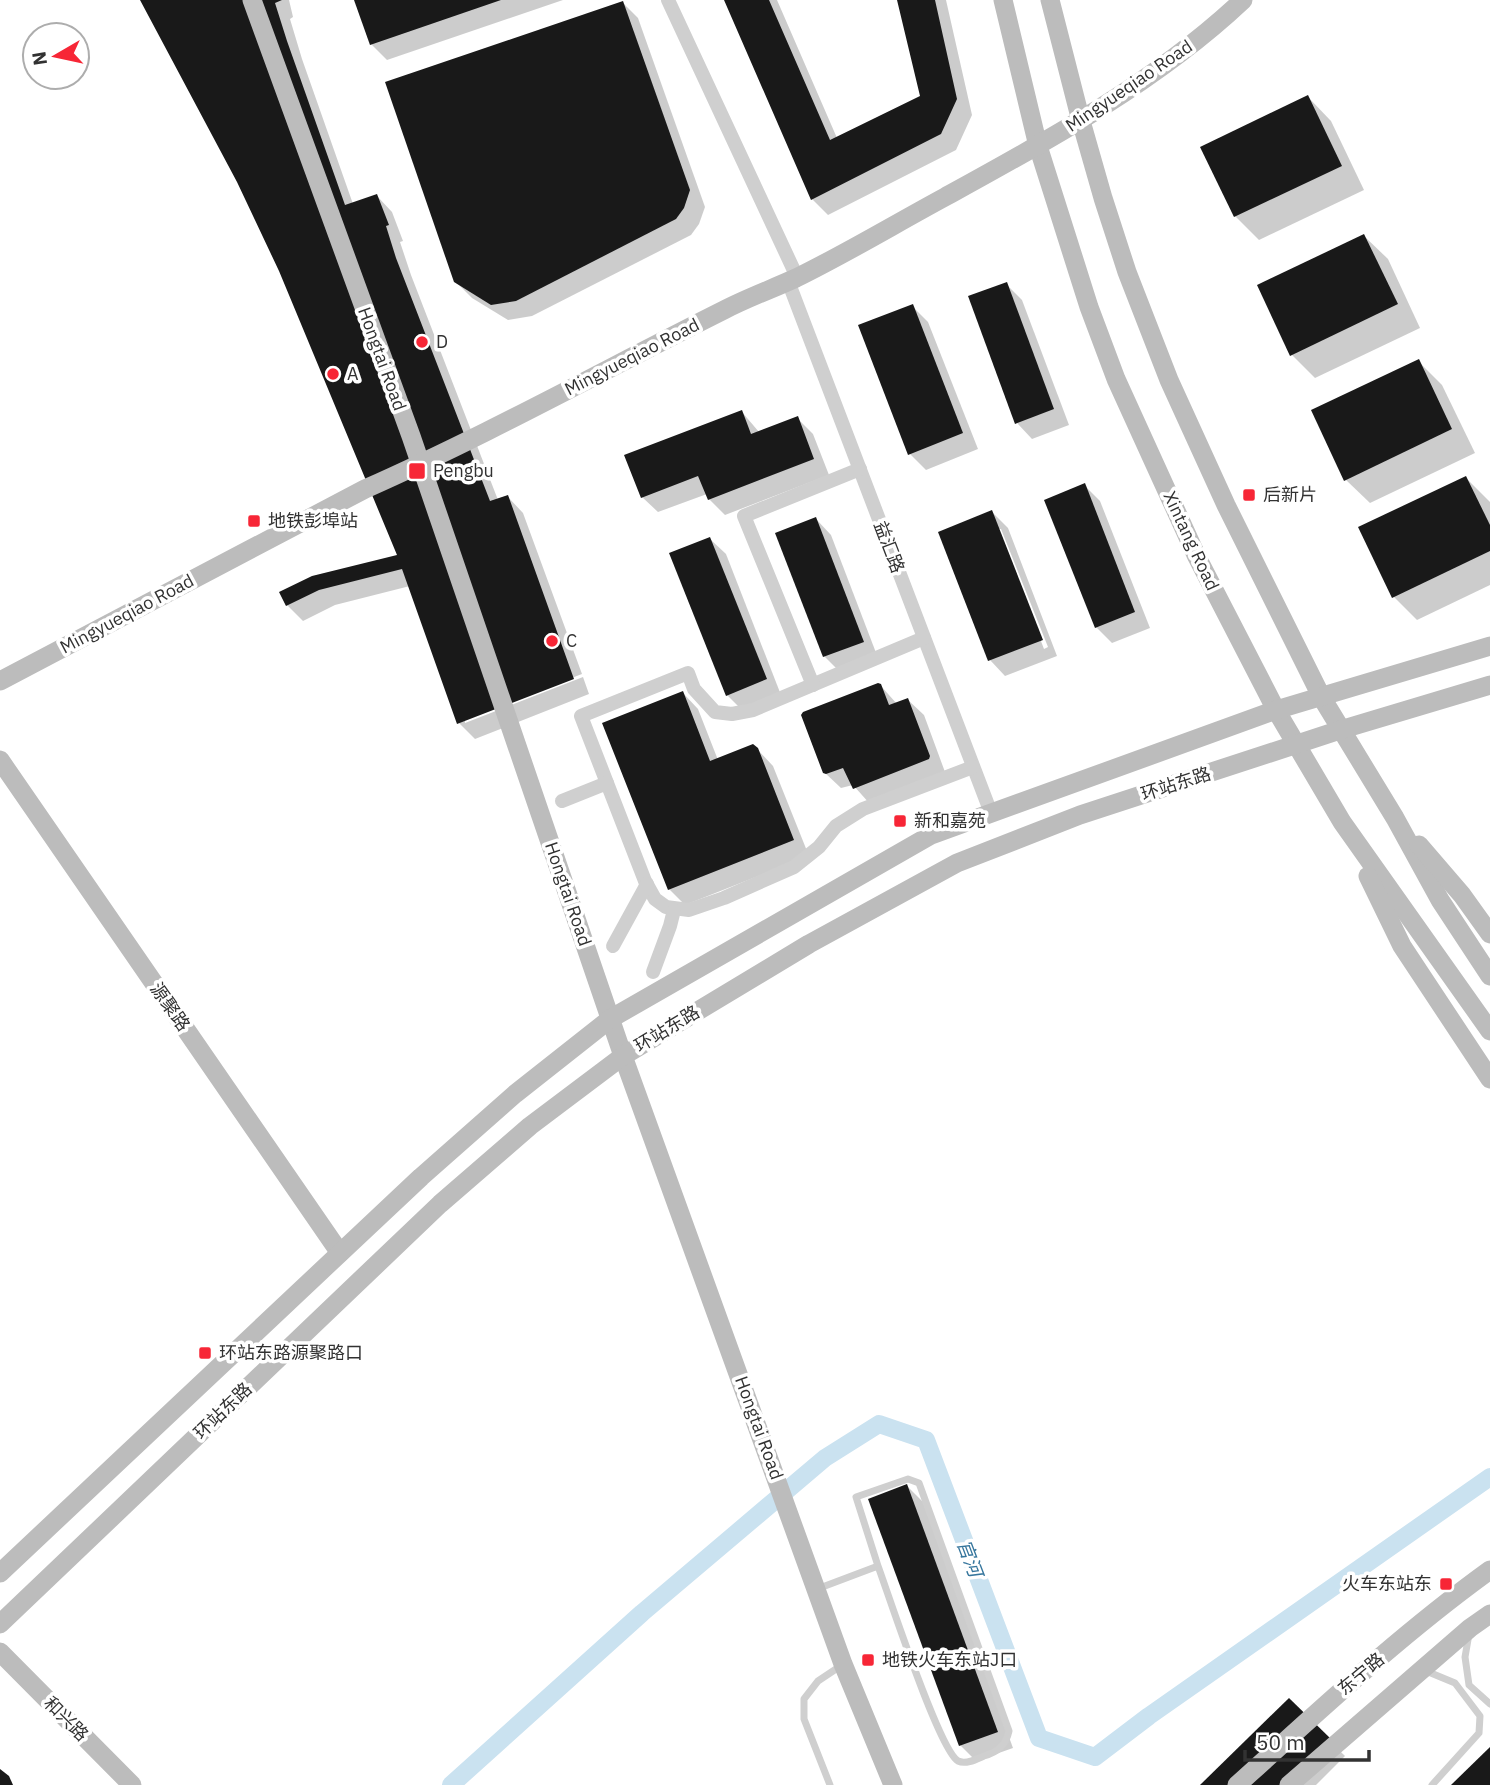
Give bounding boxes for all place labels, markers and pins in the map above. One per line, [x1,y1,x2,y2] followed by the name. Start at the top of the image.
[436,330,448,353] place label: D
[414,334,430,350] marker: D
[347,362,359,385] place label: A
[325,366,341,382] marker: A
[433,459,494,482] place label: Pengbu
[407,461,427,481] marker: Pengbu
[1263,483,1317,506] place label: 后新片
[1241,487,1257,503] marker: 后新片
[268,509,358,532] place label: 地铁彭埠站
[246,513,262,529] marker: 地铁彭埠站
[566,629,577,652] place label: C
[544,633,560,649] marker: C
[914,809,986,832] place label: 新和嘉苑
[892,813,908,829] marker: 新和嘉苑
[219,1341,363,1364] place label: 环站东路源聚路口
[197,1345,213,1361] marker: 环站东路源聚路口
[1342,1572,1432,1595] place label: 火车东站东
[1438,1576,1454,1592] marker: 火车东站东
[882,1648,1017,1671] place label: 地铁火车东站J口
[860,1652,876,1668] marker: 地铁火车东站J口

